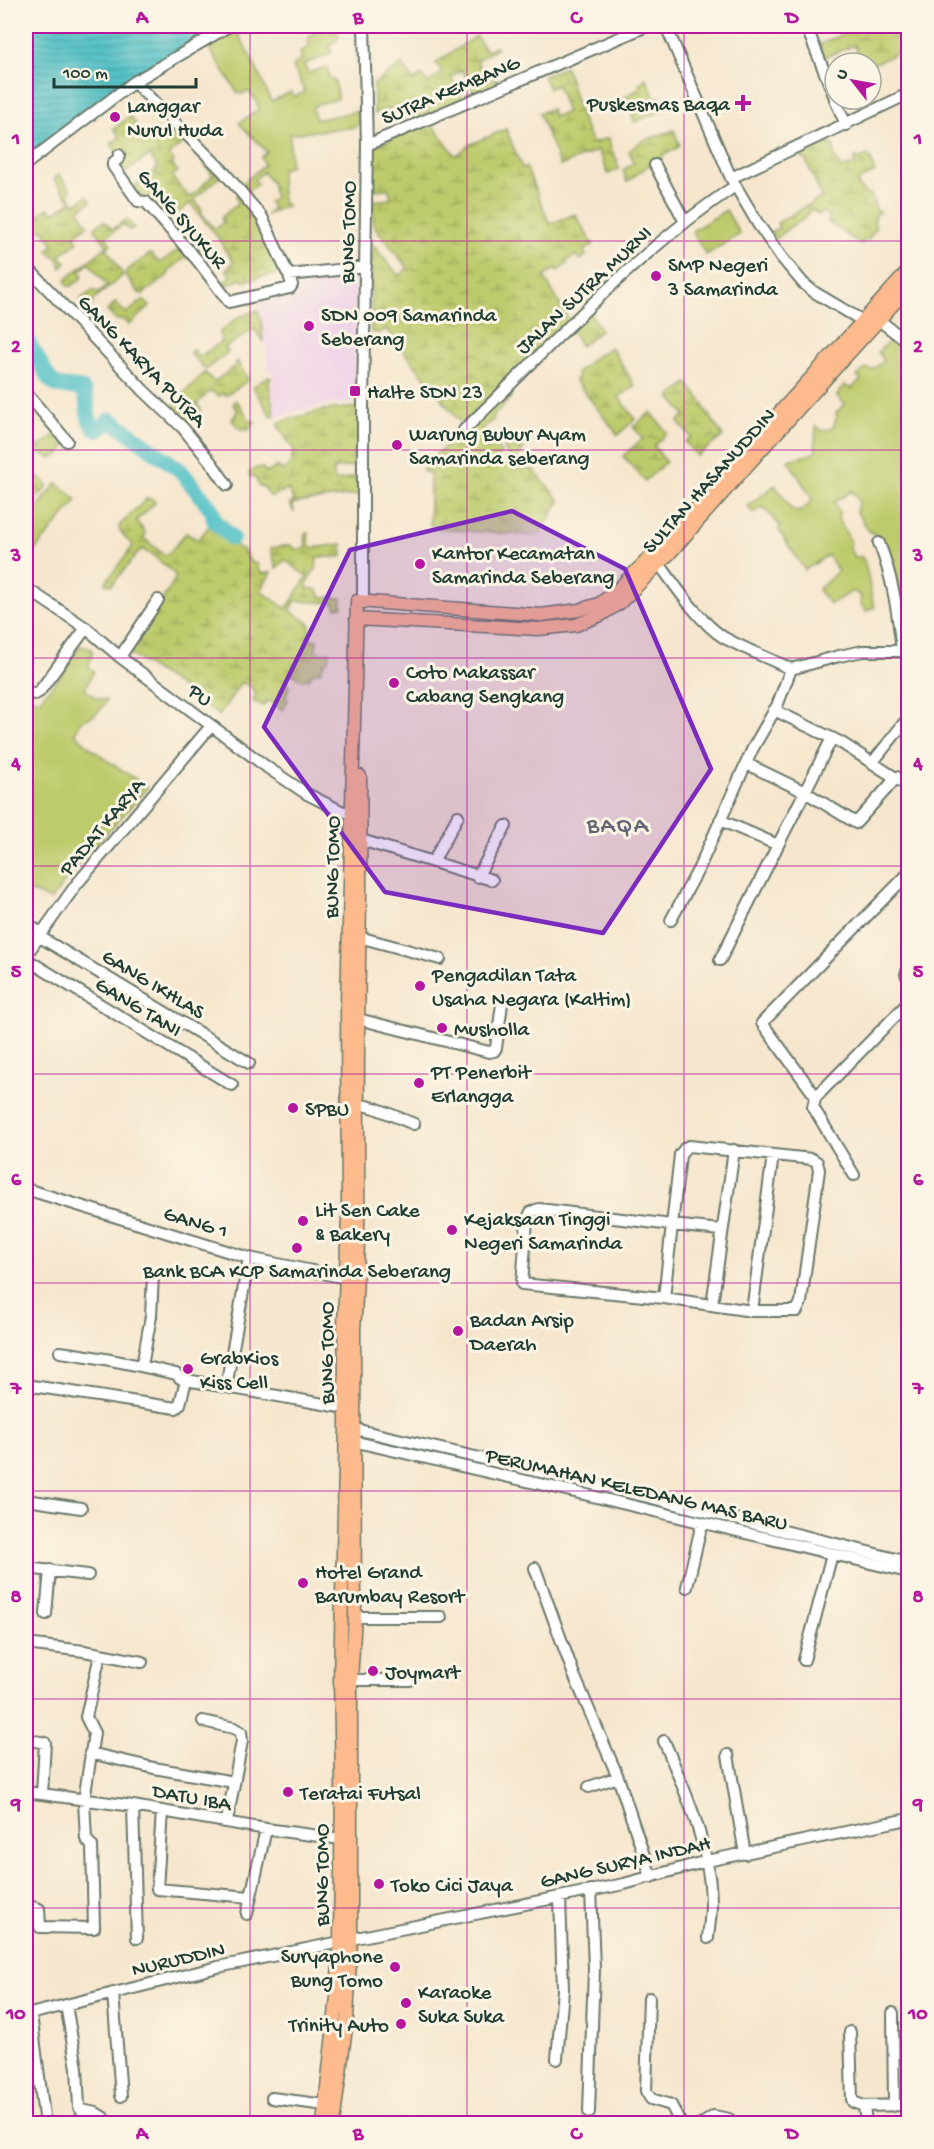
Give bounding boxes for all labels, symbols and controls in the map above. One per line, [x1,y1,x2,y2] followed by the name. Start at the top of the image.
[135,8,150,31] text: A
[352,8,364,31] text: B
[570,8,584,31] text: C
[783,8,799,31] text: D
[54,51,196,89] scale bar
[823,51,883,111] north arrow
[379,52,525,133] street label: SUTRA KEMBANG
[62,64,108,85] text: 100 m
[833,66,854,84] text: U
[586,94,731,119] place label: Puskesmas Baqa
[734,94,752,112] marker: Puskesmas Baqa
[127,96,225,145] place label: Langgar Nurul Huda
[108,110,122,124] marker: Langgar Nurul Huda
[11,129,20,152] text: 1
[913,129,922,152] text: 1
[130,165,231,276] street label: GANG SYUKUR
[337,180,364,285] street label: BUNG TOMO
[512,222,659,361] street label: JALAN SUTRA MURNI
[667,255,779,304] place label: SMP Negeri 3 Samarinda
[649,269,663,283] marker: SMP Negeri 3 Samarinda
[71,291,211,435] street label: GANG KARYA PUTRA
[321,305,498,354] place label: SDN 009 Samarinda Seberang
[302,319,316,333] marker: SDN 009 Samarinda Seberang
[11,337,21,360] text: 2
[913,337,923,360] text: 2
[367,382,483,407] place label: Halte SDN 23
[348,384,362,398] marker: Halte SDN 23
[639,404,783,560] street label: SULTAN HASANUDDIN
[409,424,589,473] place label: Warung Bubur Ayam Samarinda seberang
[390,438,404,452] marker: Warung Bubur Ayam Samarinda seberang
[432,543,614,592] place label: Kantor Kecamatan Samarinda Seberang
[10,546,21,569] text: 3
[912,546,923,569] text: 3
[413,557,427,571] marker: Kantor Kecamatan Samarinda Seberang
[406,662,564,711] place label: Coto Makassar Cabang Sengkang
[387,676,401,690] marker: Coto Makassar Cabang Sengkang
[181,679,216,714] street label: PU
[10,754,21,777] text: 4
[912,754,923,777] text: 4
[55,773,153,883] street label: PADAT KARYA
[586,813,650,842] district label: BAQA
[321,815,348,920] street label: BUNG TOMO
[96,945,209,1027] street label: GANG IKHLAS
[11,962,22,985] text: 5
[913,962,924,985] text: 5
[431,965,631,1014] place label: Pengadilan Tata Usaha Negara (Kaltim)
[89,973,185,1045] street label: GANG TANI
[413,979,427,993] marker: Pengadilan Tata Usaha Negara (Kaltim)
[454,1019,531,1044] place label: Musholla
[435,1021,449,1035] marker: Musholla
[430,1062,533,1111] place label: PT Penerbit Erlangga
[412,1076,426,1090] marker: PT Penerbit Erlangga
[305,1099,349,1124] place label: SPBU
[286,1101,300,1115] marker: SPBU
[11,1170,22,1193] text: 6
[913,1170,924,1193] text: 6
[315,1200,421,1249] place label: Lit Sen Cake & Bakery
[160,1203,230,1246] street label: GANG 1
[464,1209,624,1258] place label: Kejaksaan Tinggi Negeri Samarinda
[296,1214,310,1228] marker: Lit Sen Cake & Bakery
[445,1223,459,1237] marker: Kejaksaan Tinggi Negeri Samarinda
[290,1241,304,1255] marker: Bank BCA KCP Samarinda Seberang
[142,1261,451,1286] place label: Bank BCA KCP Samarinda Seberang
[317,1301,342,1405] street label: BUNG TOMO
[468,1310,574,1359] place label: Badan Arsip Daerah
[451,1324,465,1338] marker: Badan Arsip Daerah
[200,1348,279,1397] place label: GrabKios Kiss Cell
[181,1362,195,1376] marker: GrabKios Kiss Cell
[10,1379,23,1402] text: 7
[912,1379,925,1402] text: 7
[482,1444,790,1538] street label: PERUMAHAN KELEDANG MAS BARU
[314,1562,467,1611] place label: Hotel Grand Barumbay Resort
[296,1576,310,1590] marker: Hotel Grand Barumbay Resort
[11,1587,22,1610] text: 8
[913,1587,924,1610] text: 8
[385,1662,462,1687] place label: Joymart
[366,1664,380,1678] marker: Joymart
[148,1780,234,1819] street label: DATU IBA
[299,1783,421,1808] place label: Teratai Futsal
[281,1785,295,1799] marker: Teratai Futsal
[10,1795,21,1818] text: 9
[912,1795,923,1818] text: 9
[312,1823,337,1927] street label: BUNG TOMO
[538,1832,715,1896] street label: GANG SURYA INDAH
[390,1875,514,1900] place label: Toko Cici Jaya
[372,1877,386,1891] marker: Toko Cici Jaya
[130,1939,228,1984] street label: NURUDDIN
[281,1946,384,1995] place label: Suryaphone Bung Tomo
[388,1960,402,1974] marker: Suryaphone Bung Tomo
[418,1982,506,2031] place label: Karaoke Suka Suka
[399,1996,413,2010] marker: Karaoke Suka Suka
[5,2004,26,2027] text: 10
[907,2004,928,2027] text: 10
[288,2015,389,2040] place label: Trinity Auto
[394,2017,408,2031] marker: Trinity Auto
[135,2124,150,2147] text: A
[352,2124,364,2147] text: B
[570,2124,584,2147] text: C
[783,2124,799,2147] text: D

